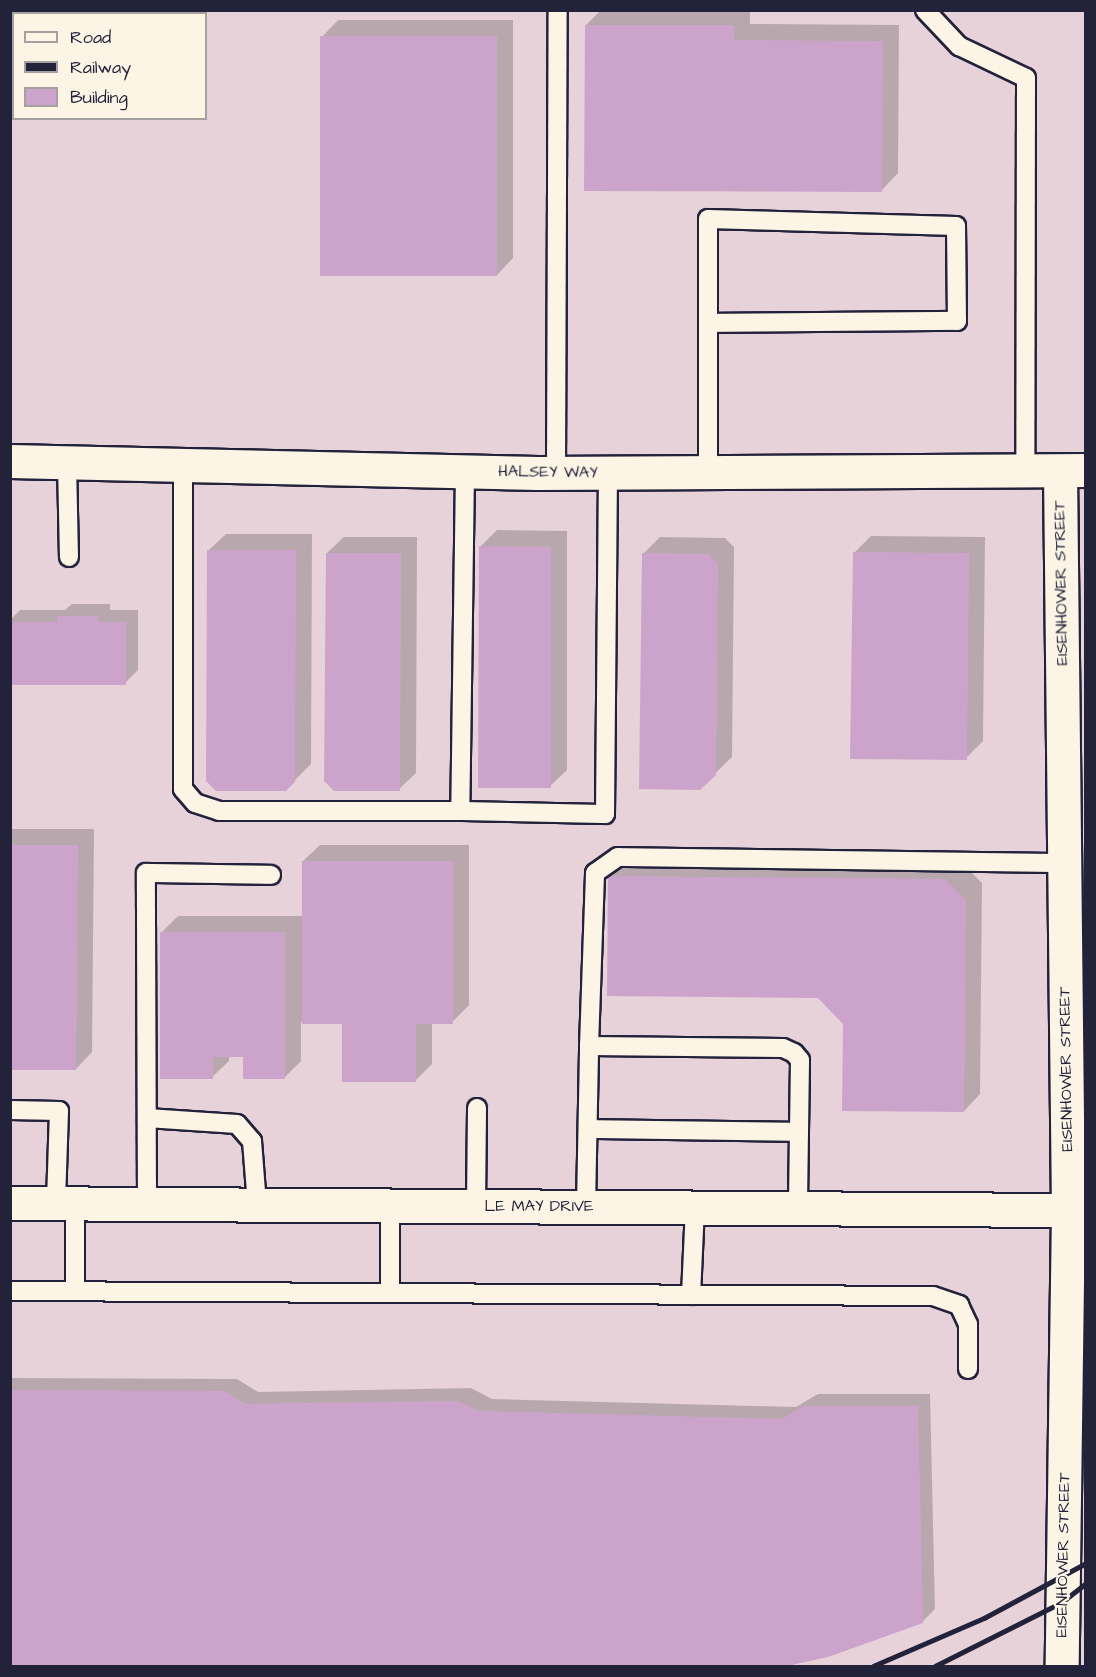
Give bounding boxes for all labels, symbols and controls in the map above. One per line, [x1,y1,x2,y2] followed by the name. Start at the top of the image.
[12,12,207,120] legend
[70,25,111,50] text: Road
[70,55,131,80] text: Railway
[70,85,128,110] text: Building
[498,462,598,482] street label: HALSEY WAY
[1050,500,1072,666] street label: EISENHOWER STREET
[1055,986,1077,1152] street label: EISENHOWER STREET
[484,1196,594,1216] street label: LE MAY DRIVE
[1052,1472,1074,1638] street label: EISENHOWER STREET

